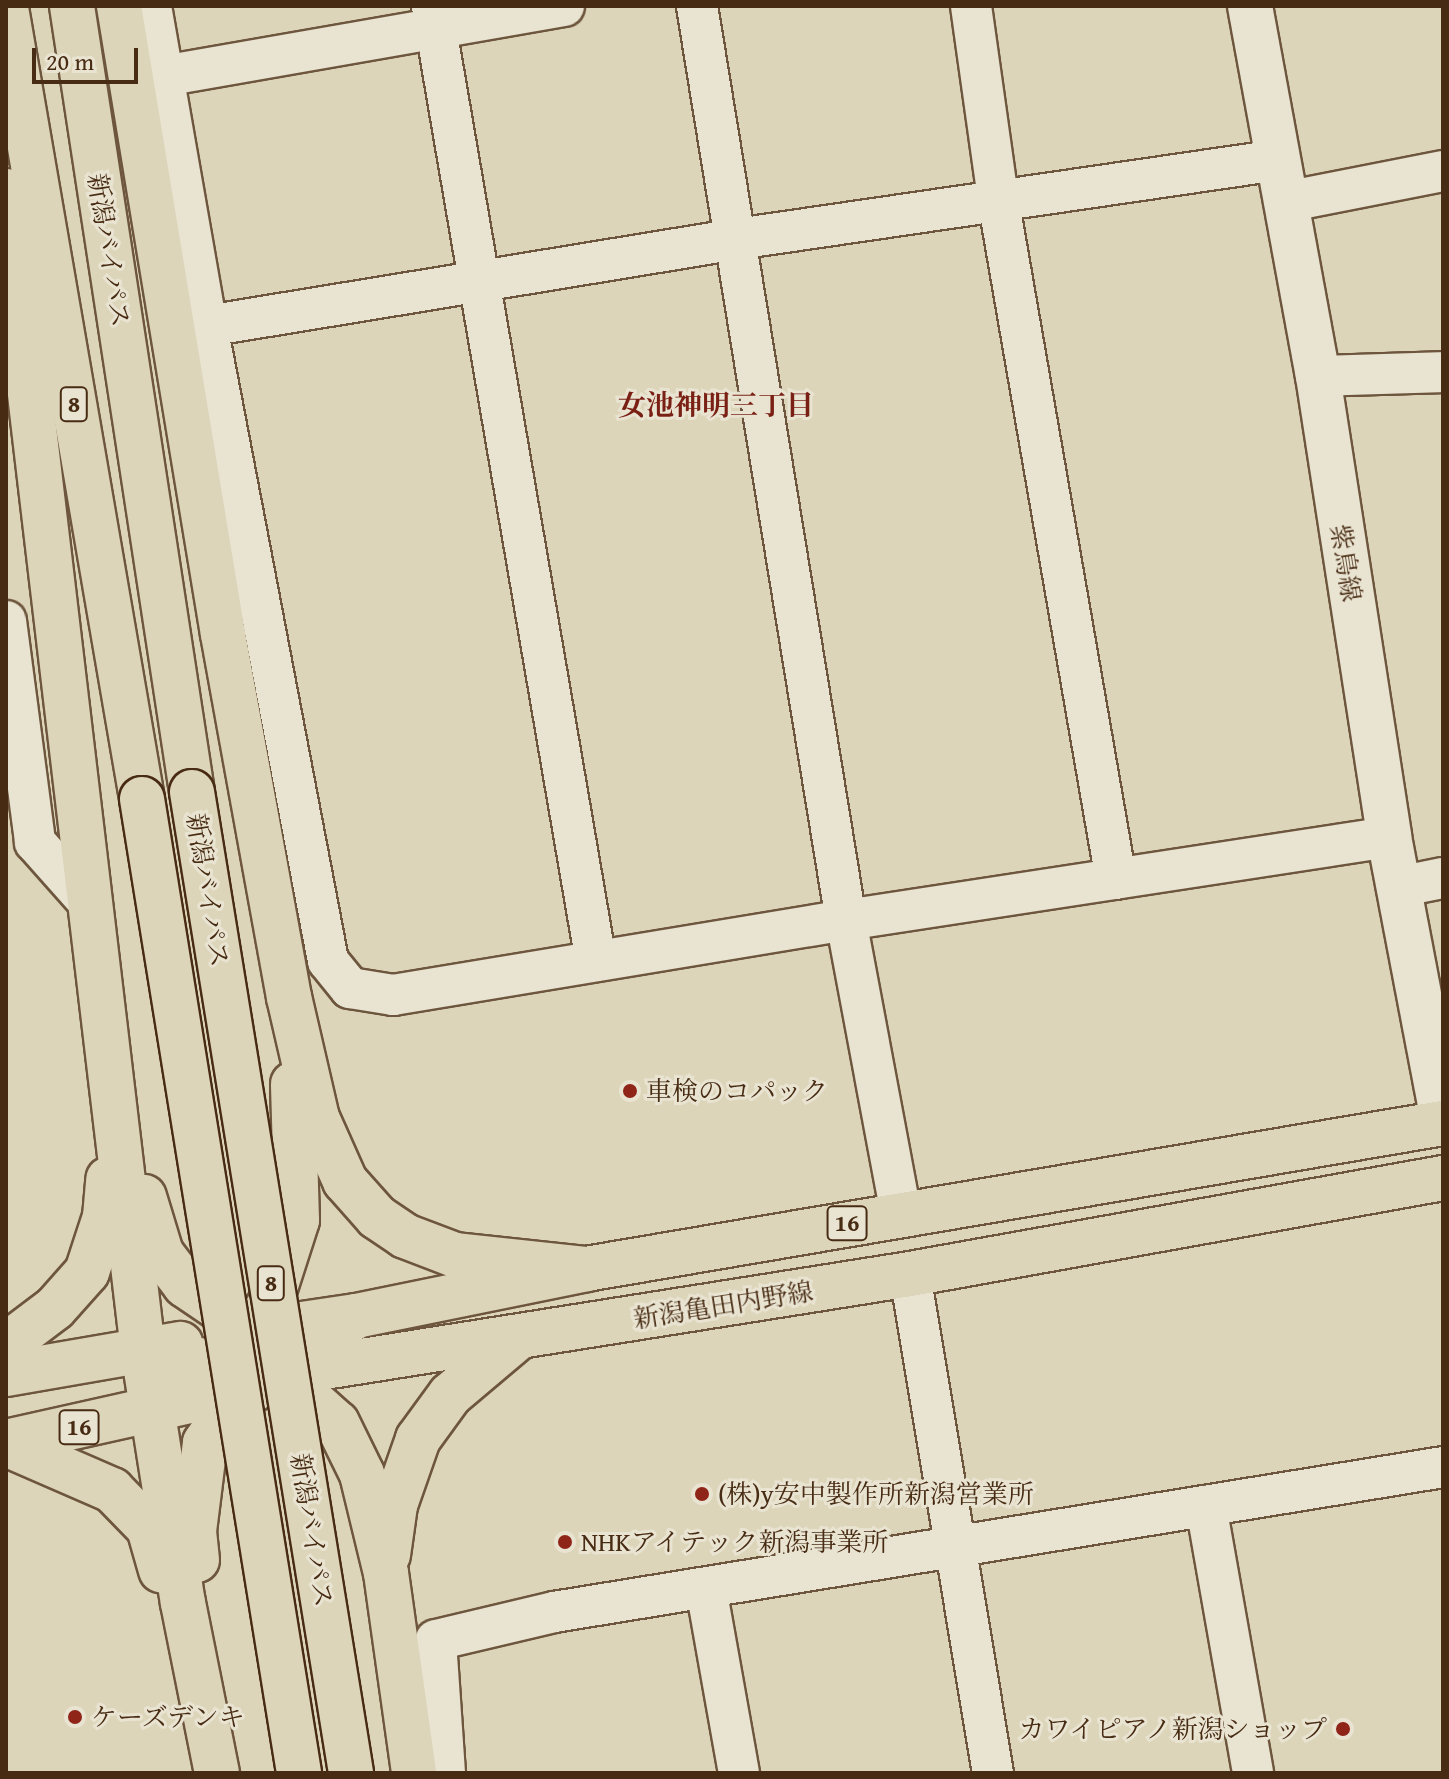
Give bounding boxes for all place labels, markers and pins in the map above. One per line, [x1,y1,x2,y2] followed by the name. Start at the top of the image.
[646,1075,828,1107] place label: 車検のコパック
[621,1082,639,1100] marker: 車検のコパック
[718,1478,1034,1510] place label: (株)y安中製作所新潟営業所
[693,1485,711,1503] marker: (株)y安中製作所新潟営業所
[581,1526,891,1558] place label: NHKアイテック新潟事業所
[556,1533,574,1551] marker: NHKアイテック新潟事業所
[91,1701,247,1733] place label: ケーズデンキ
[66,1708,84,1726] marker: ケーズデンキ
[1015,1713,1327,1745] place label: カワイピアノ新潟ショップ
[1334,1720,1352,1738] marker: カワイピアノ新潟ショップ

